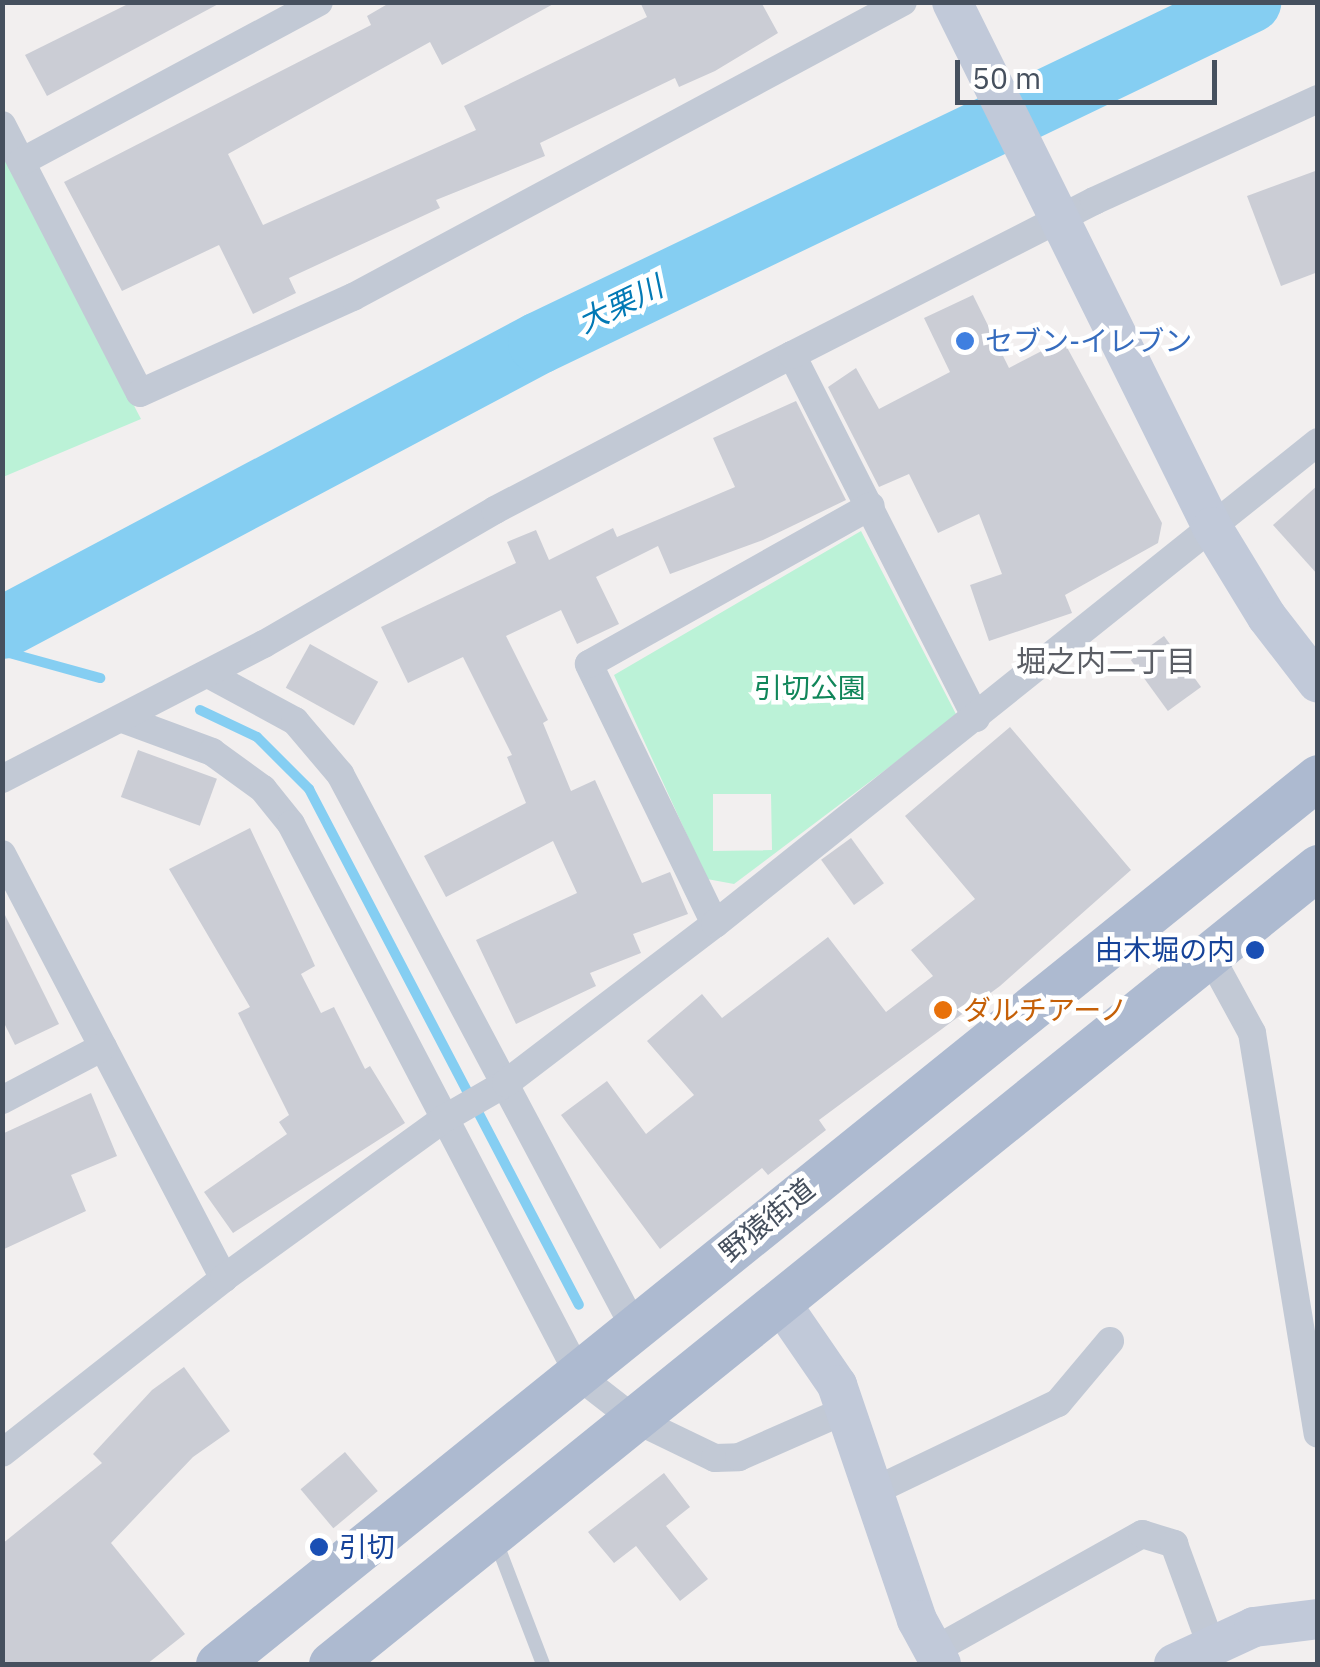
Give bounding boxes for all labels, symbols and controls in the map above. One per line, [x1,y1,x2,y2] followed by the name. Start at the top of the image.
[960,40,1222,102] scale bar
[972,58,1041,97] text: 50 m
[572,268,668,340] water label: 大栗川
[985,324,1192,358] place label: セブン-イレブン
[954,330,976,352] marker: セブン-イレブン
[1016,643,1196,679] district label: 堀之内二丁目
[754,671,866,705] park label: 引切公園
[1095,933,1235,967] place label: 由木堀の内
[1244,939,1266,961] marker: 由木堀の内
[963,993,1129,1027] place label: ダルチアーノ
[932,999,954,1021] marker: ダルチアーノ
[713,1172,821,1268] street label: 野猿街道
[339,1530,395,1564] place label: 引切
[308,1536,330,1558] marker: 引切

